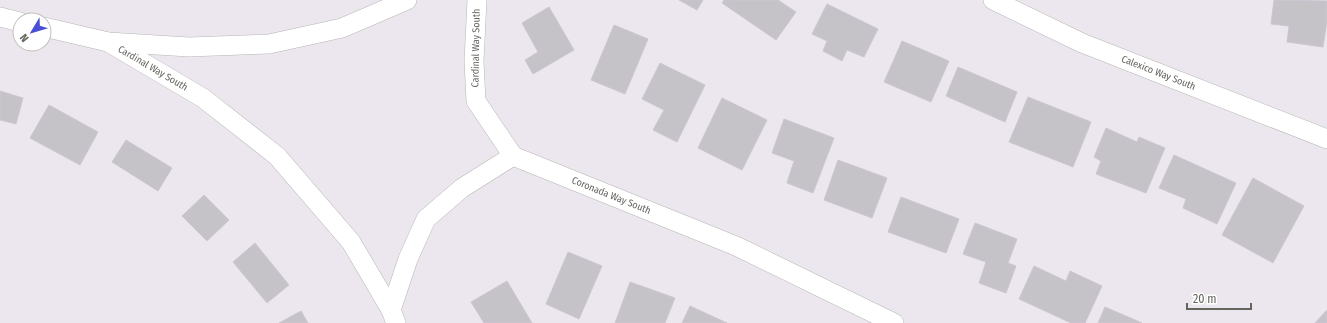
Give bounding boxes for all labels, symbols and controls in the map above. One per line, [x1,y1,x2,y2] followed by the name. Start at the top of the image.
[469,9,483,87] street label: Cardinal Way South
[12,12,52,52] north arrow
[17,31,32,44] text: N
[116,43,190,94] street label: Cardinal Way South
[1120,53,1197,93] street label: Calexico Way South
[570,174,653,217] street label: Coronada Way South
[1187,285,1251,311] scale bar
[1193,292,1217,306] text: 20 m

